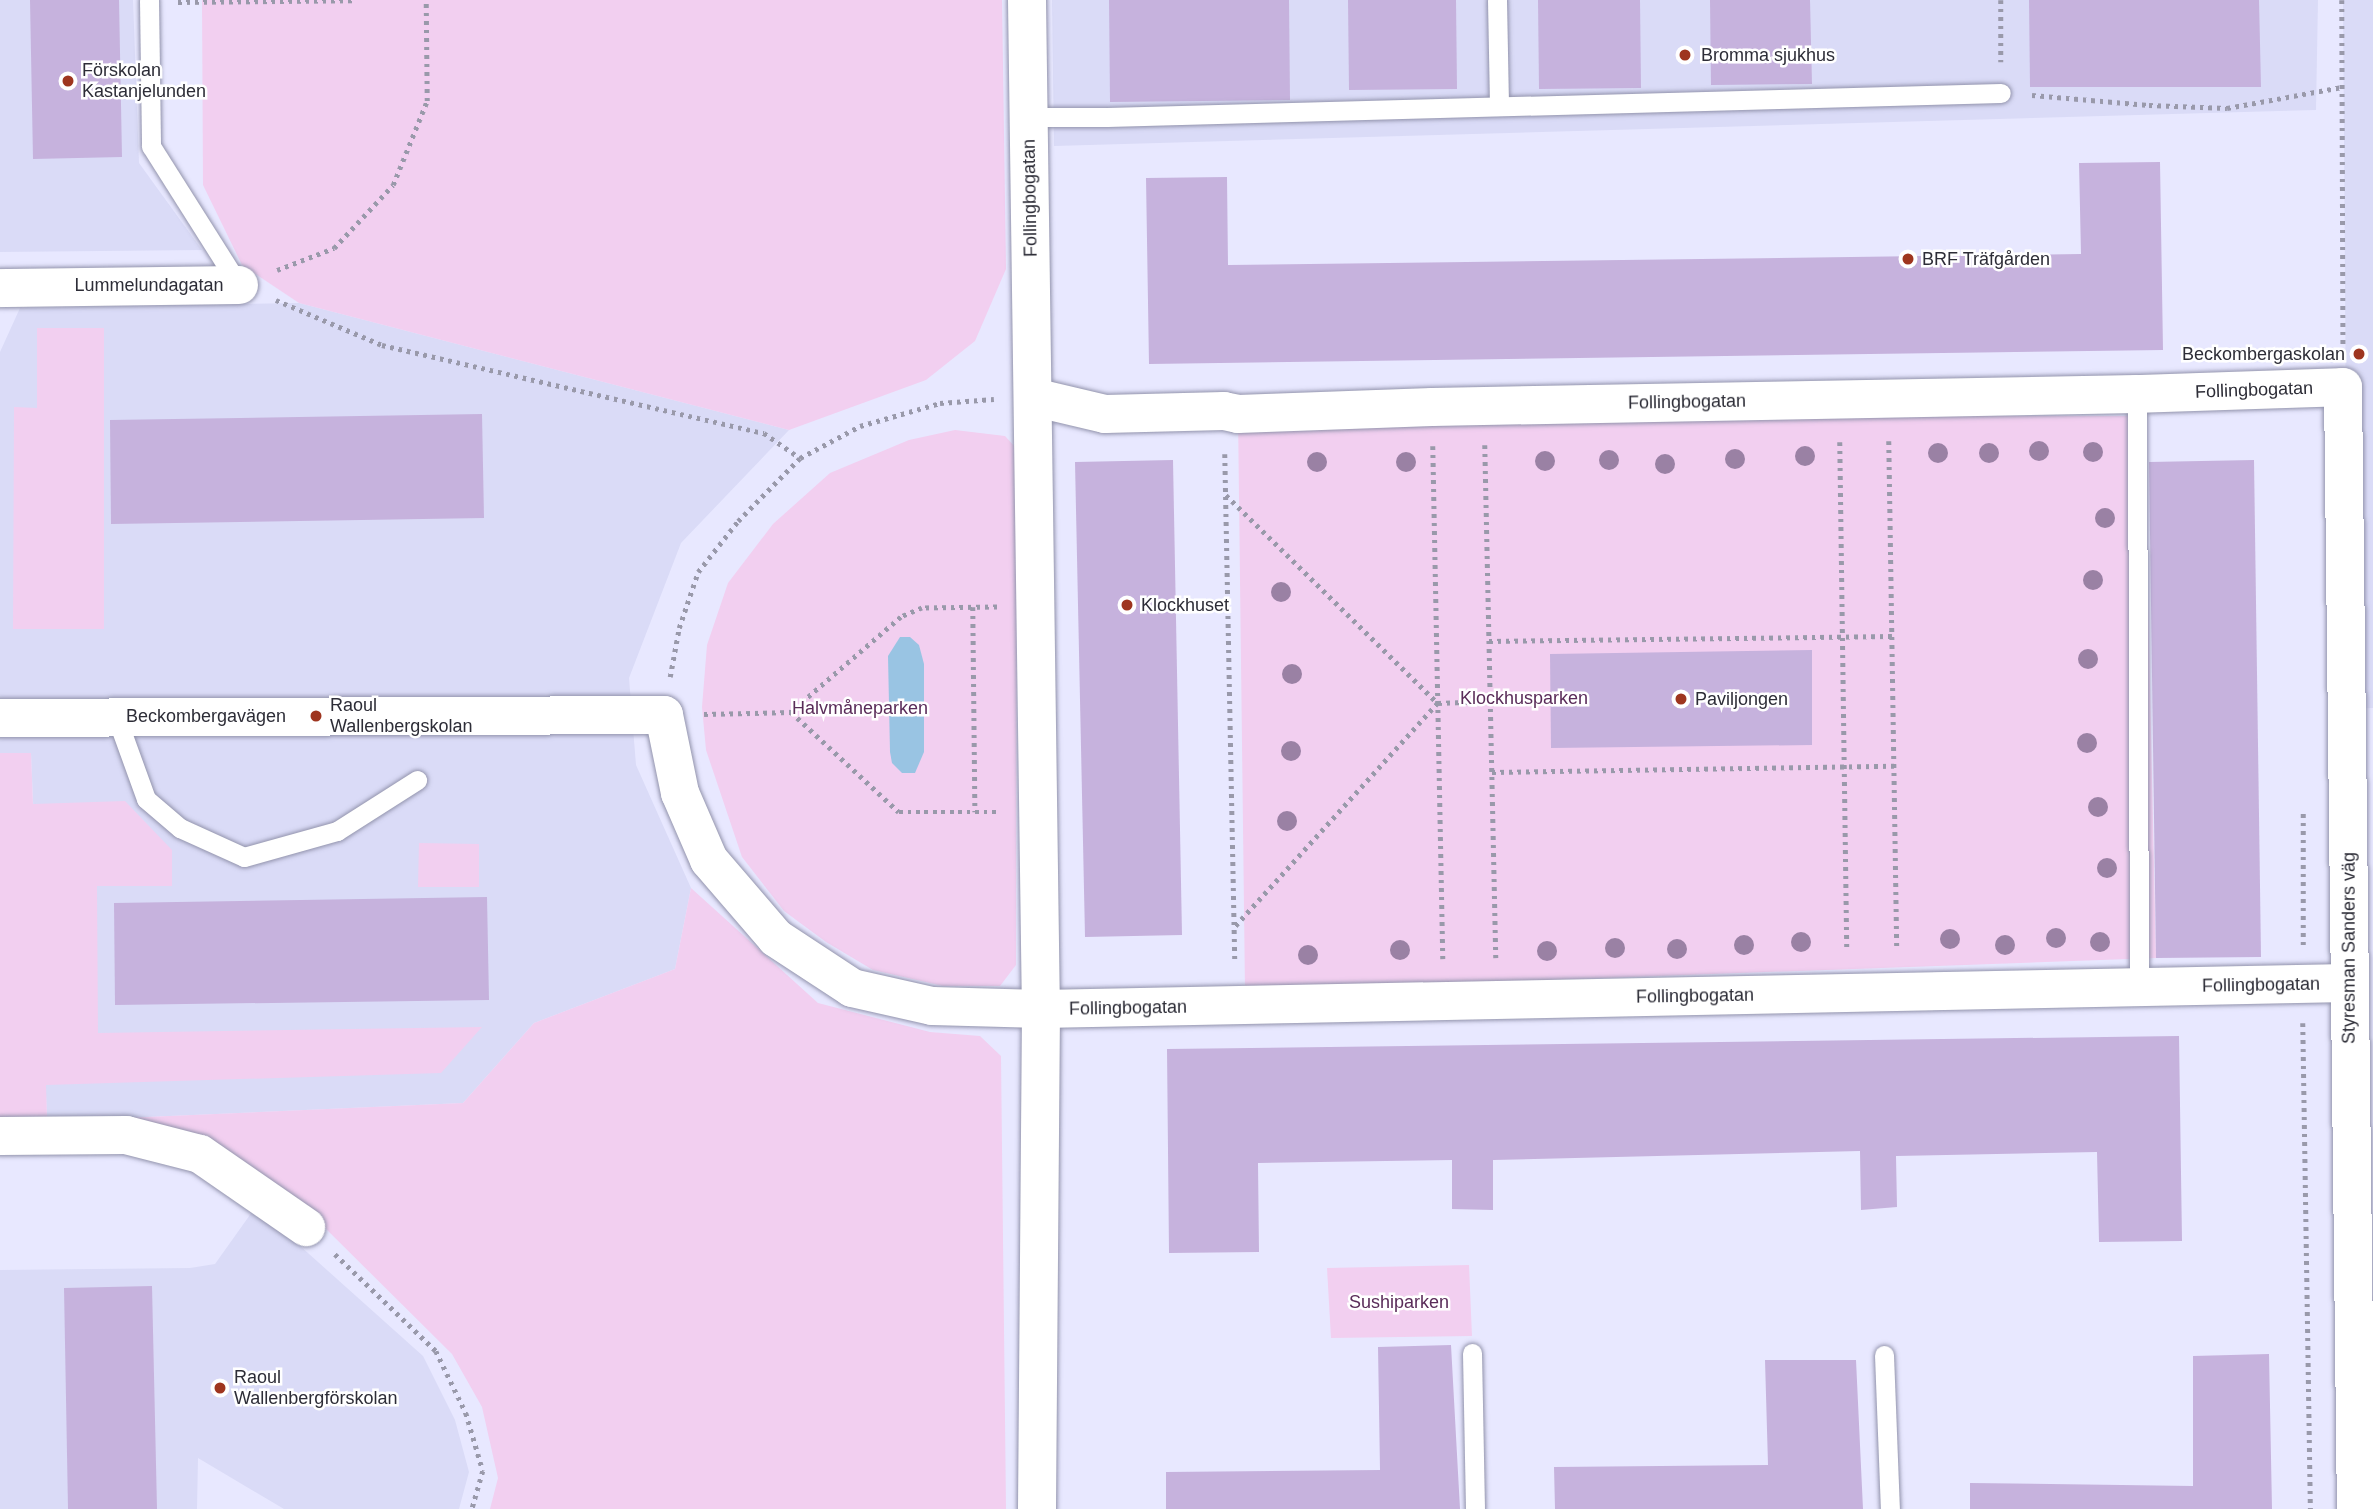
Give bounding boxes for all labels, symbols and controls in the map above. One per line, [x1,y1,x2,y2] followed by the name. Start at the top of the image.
[1701,44,1835,66] place label: Bromma sjukhus
[1675,45,1695,65] marker: Bromma sjukhus
[82,60,206,102] place label: Förskolan Kastanjelunden
[60,73,76,89] marker: Förskolan Kastanjelunden
[1018,139,1042,257] street label: Follingbogatan
[1922,248,2050,270] place label: BRF Träfgården
[1900,251,1916,267] marker: BRF Träfgården
[74,274,224,296] street label: Lummelundagatan
[2182,343,2345,365] place label: Beckombergaskolan
[2351,346,2367,362] marker: Beckombergaskolan
[2195,377,2313,403] street label: Follingbogatan
[1628,390,1746,414] street label: Follingbogatan
[1141,594,1229,616] place label: Klockhuset
[1119,597,1135,613] marker: Klockhuset
[1460,687,1588,709] park label: Klockhusparken
[1695,688,1788,710] place label: Paviljongen
[1673,691,1689,707] marker: Paviljongen
[330,695,472,738] place label: Raoul Wallenbergskolan
[792,697,928,719] park label: Halvmåneparken
[126,705,286,727] street label: Beckombergavägen
[308,708,324,724] marker: Raoul Wallenbergskolan
[2338,852,2360,1044] street label: Styresman Sanders väg
[2202,973,2320,997] street label: Follingbogatan
[1636,984,1754,1008] street label: Follingbogatan
[1069,996,1187,1020] street label: Follingbogatan
[1349,1291,1449,1313] park label: Sushiparken
[234,1367,397,1410] place label: Raoul Wallenbergförskolan
[212,1380,228,1396] marker: Raoul Wallenbergförskolan

